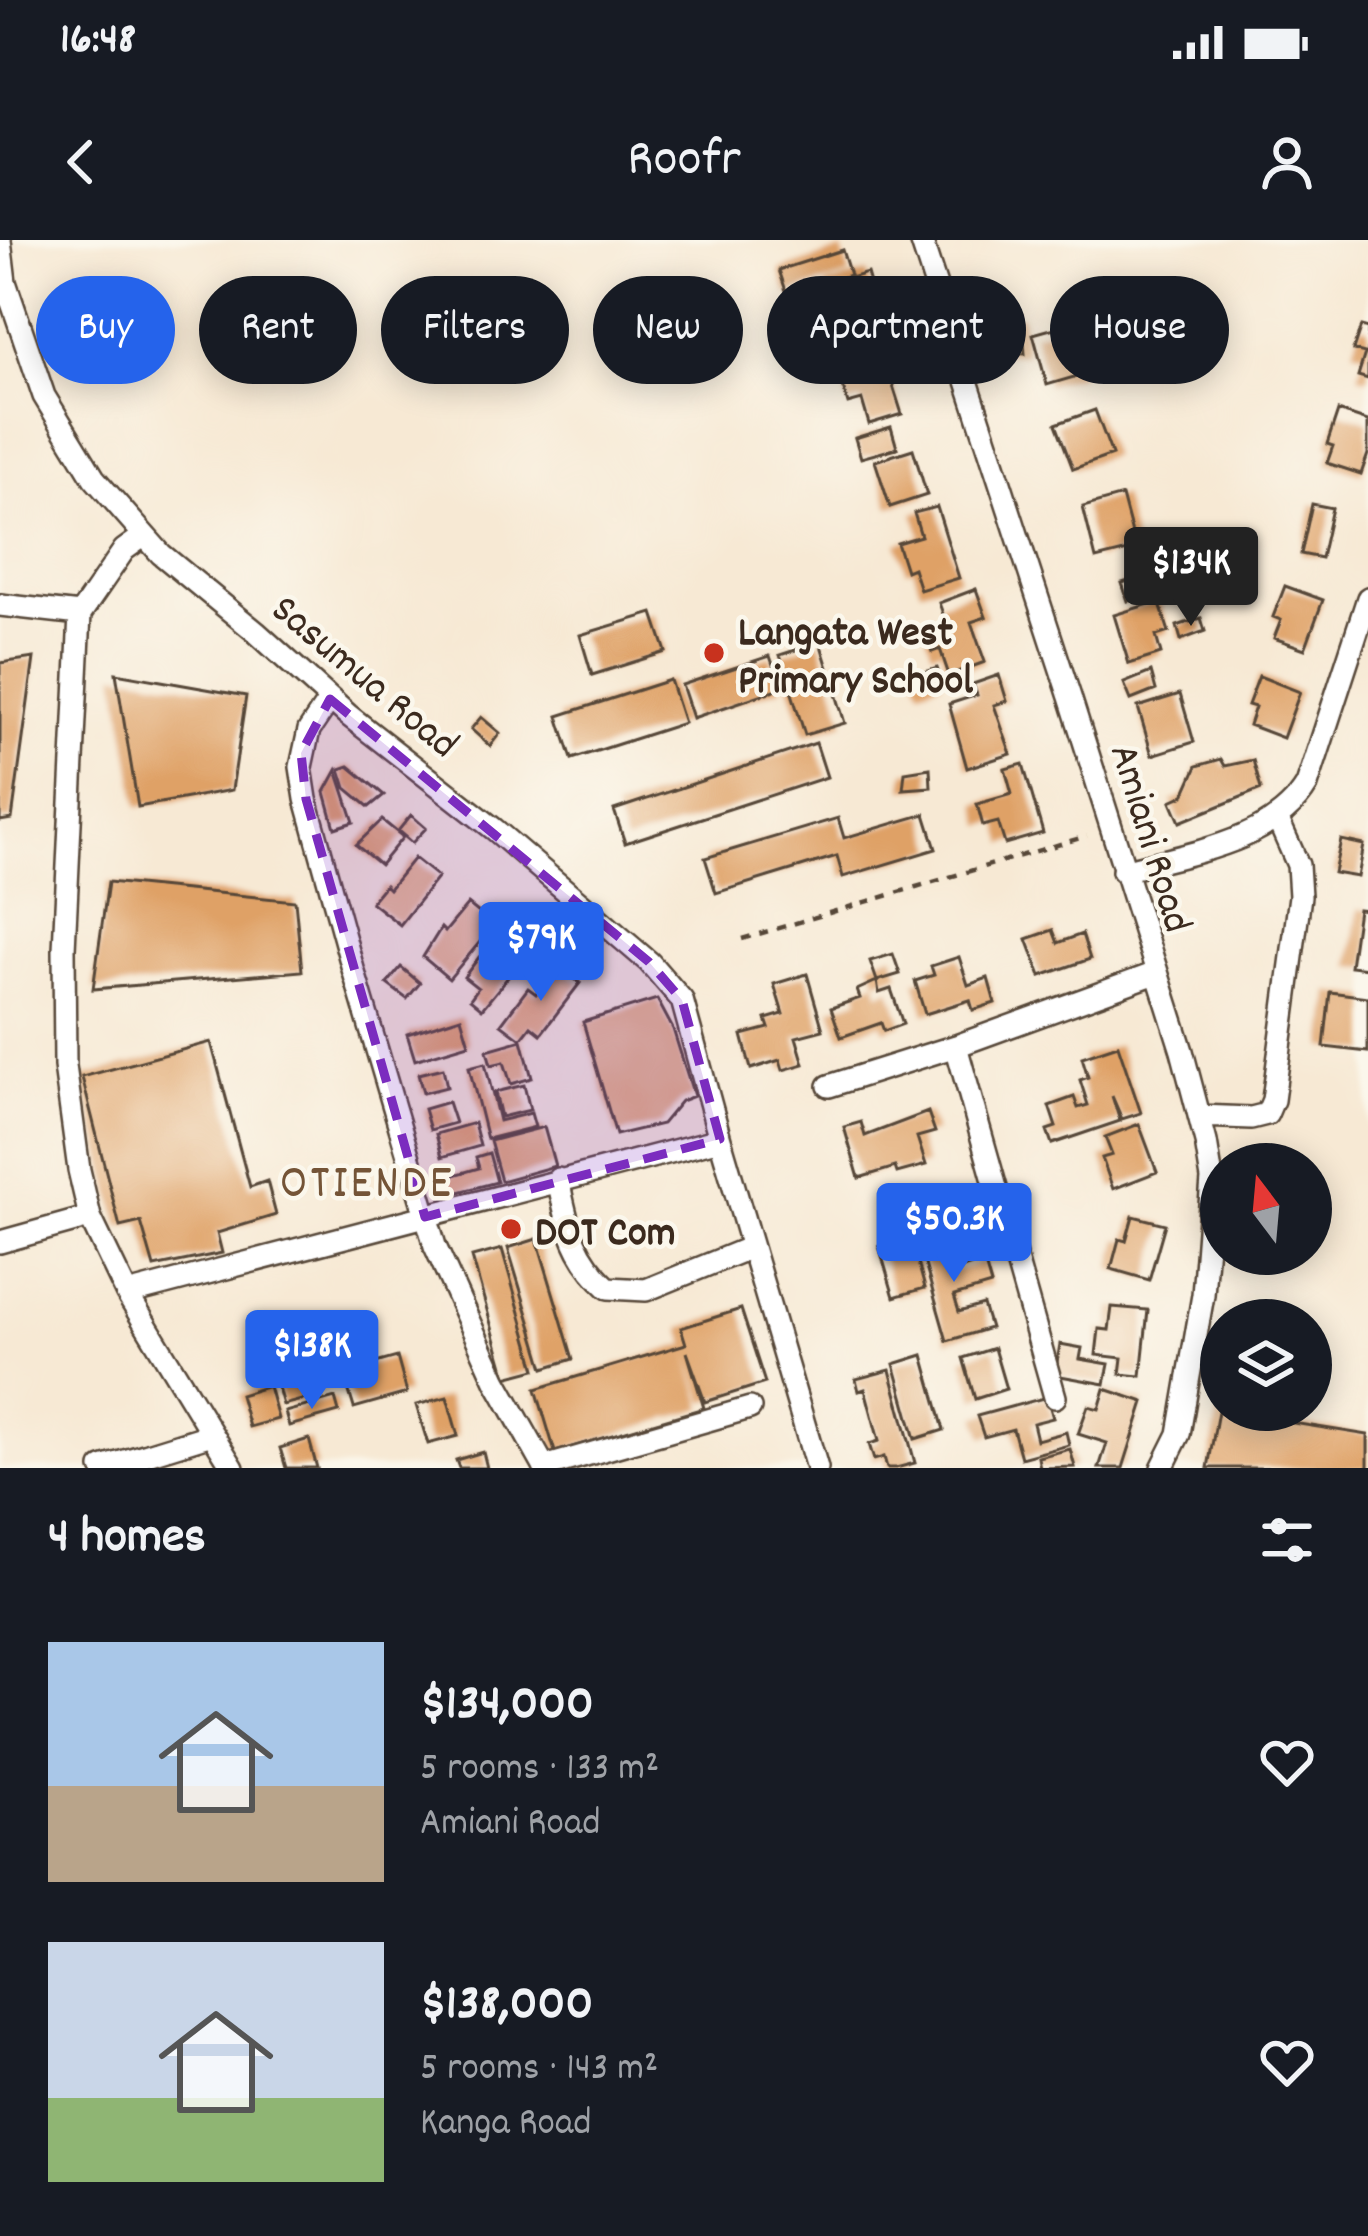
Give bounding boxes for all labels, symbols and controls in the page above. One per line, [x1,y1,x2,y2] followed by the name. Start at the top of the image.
[60,10,136,74] text: 16:48
[627,124,741,201] text: Roofr
[48,129,114,195] icon: back
[1254,129,1320,195] icon: person
[36,276,175,384] chip: Buy
[199,276,357,384] chip: Rent
[381,276,569,384] chip: Filters
[593,276,743,384] chip: New
[767,276,1026,384] chip: Apartment
[1050,276,1229,384] chip: House
[1107,527,1275,629] pin: $134K
[1151,538,1231,593] text: $134K
[256,583,469,776] street label: Sasumua Road
[738,606,974,714] place label: Langata West Primary School
[701,640,727,666] marker: Langata West Primary School
[1090,737,1204,941] street label: Amiani Road
[470,902,612,1004] pin: $79K
[506,913,576,968] text: $79K
[1200,1143,1332,1275] north arrow
[1200,1143,1332,1431] map controls
[280,1152,454,1221] district label: OTIENDE
[856,1183,1052,1285] pin: $50.3K
[904,1194,1004,1249] text: $50.3K
[535,1206,676,1266] place label: DOT Com
[498,1216,524,1242] marker: DOT Com
[1200,1299,1332,1431] button: layers
[228,1310,396,1412] pin: $138K
[272,1321,352,1376] text: $138K
[48,1504,206,1576] text: 4 homes
[1254,1507,1320,1573] icon: filters
[420,1671,594,1743] text: $134,000
[144,1690,288,1834] icon: home
[1254,1729,1320,1795] icon: heart
[420,1743,659,1798] text: 5 rooms · 133 m²
[420,1798,601,1853] text: Amiani Road
[420,1971,593,2043] text: $138,000
[144,1990,288,2134] icon: home
[1254,2029,1320,2095] icon: heart
[420,2043,658,2098] text: 5 rooms · 143 m²
[420,2098,592,2153] text: Kanga Road

